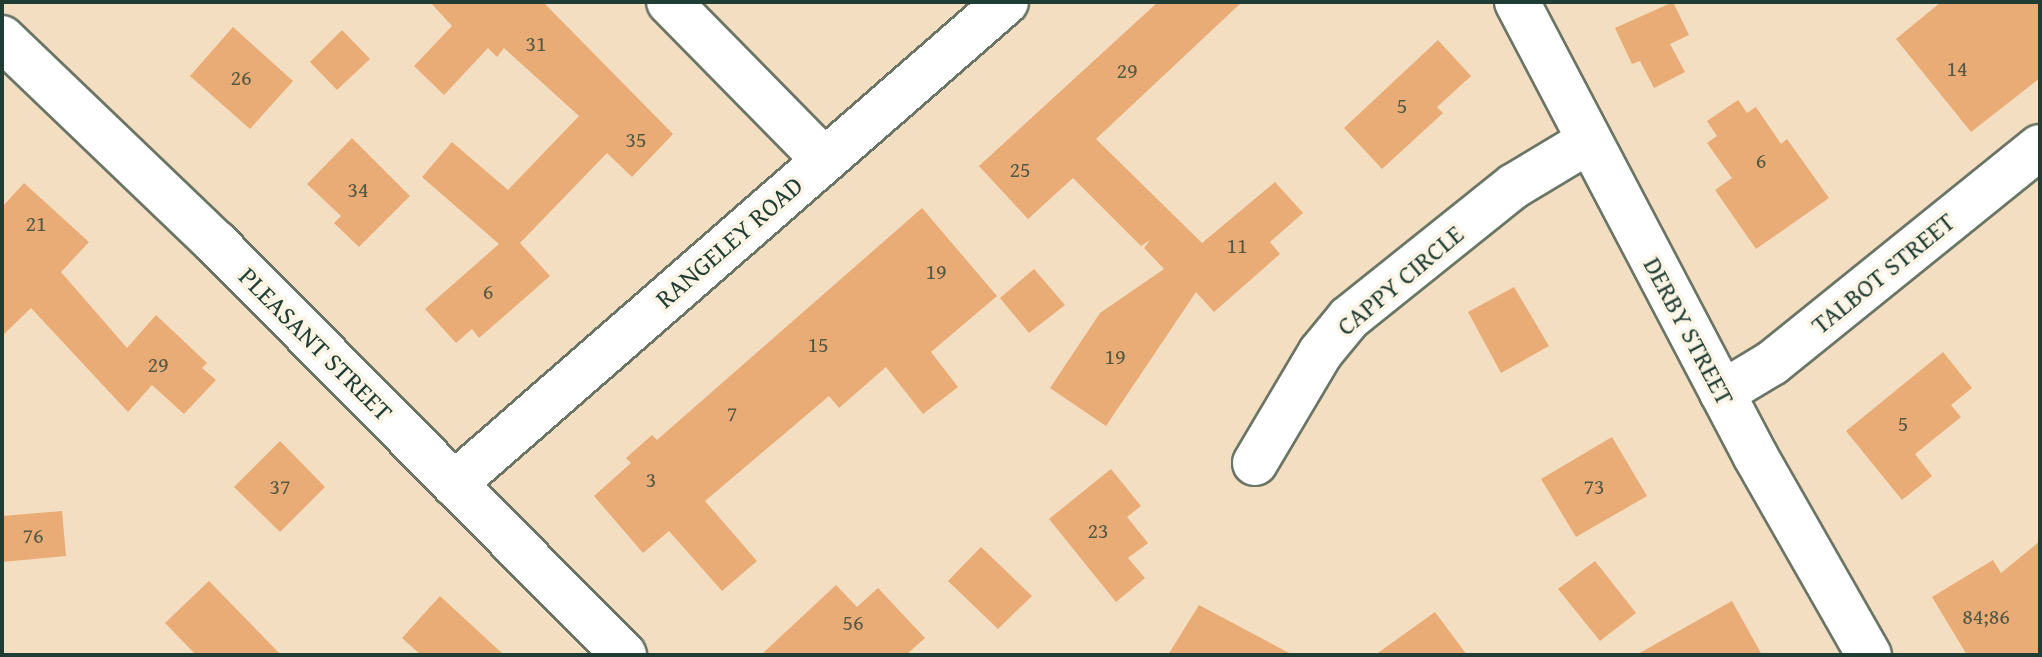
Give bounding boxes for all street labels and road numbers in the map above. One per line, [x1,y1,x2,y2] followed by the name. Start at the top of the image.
[649,170,809,314] street label: RANGELEY ROAD
[1805,206,1961,340] street label: TALBOT STREET
[1330,218,1470,342] street label: CAPPY CIRCLE
[1637,252,1741,410] street label: DERBY STREET
[233,261,399,427] street label: PLEASANT STREET

